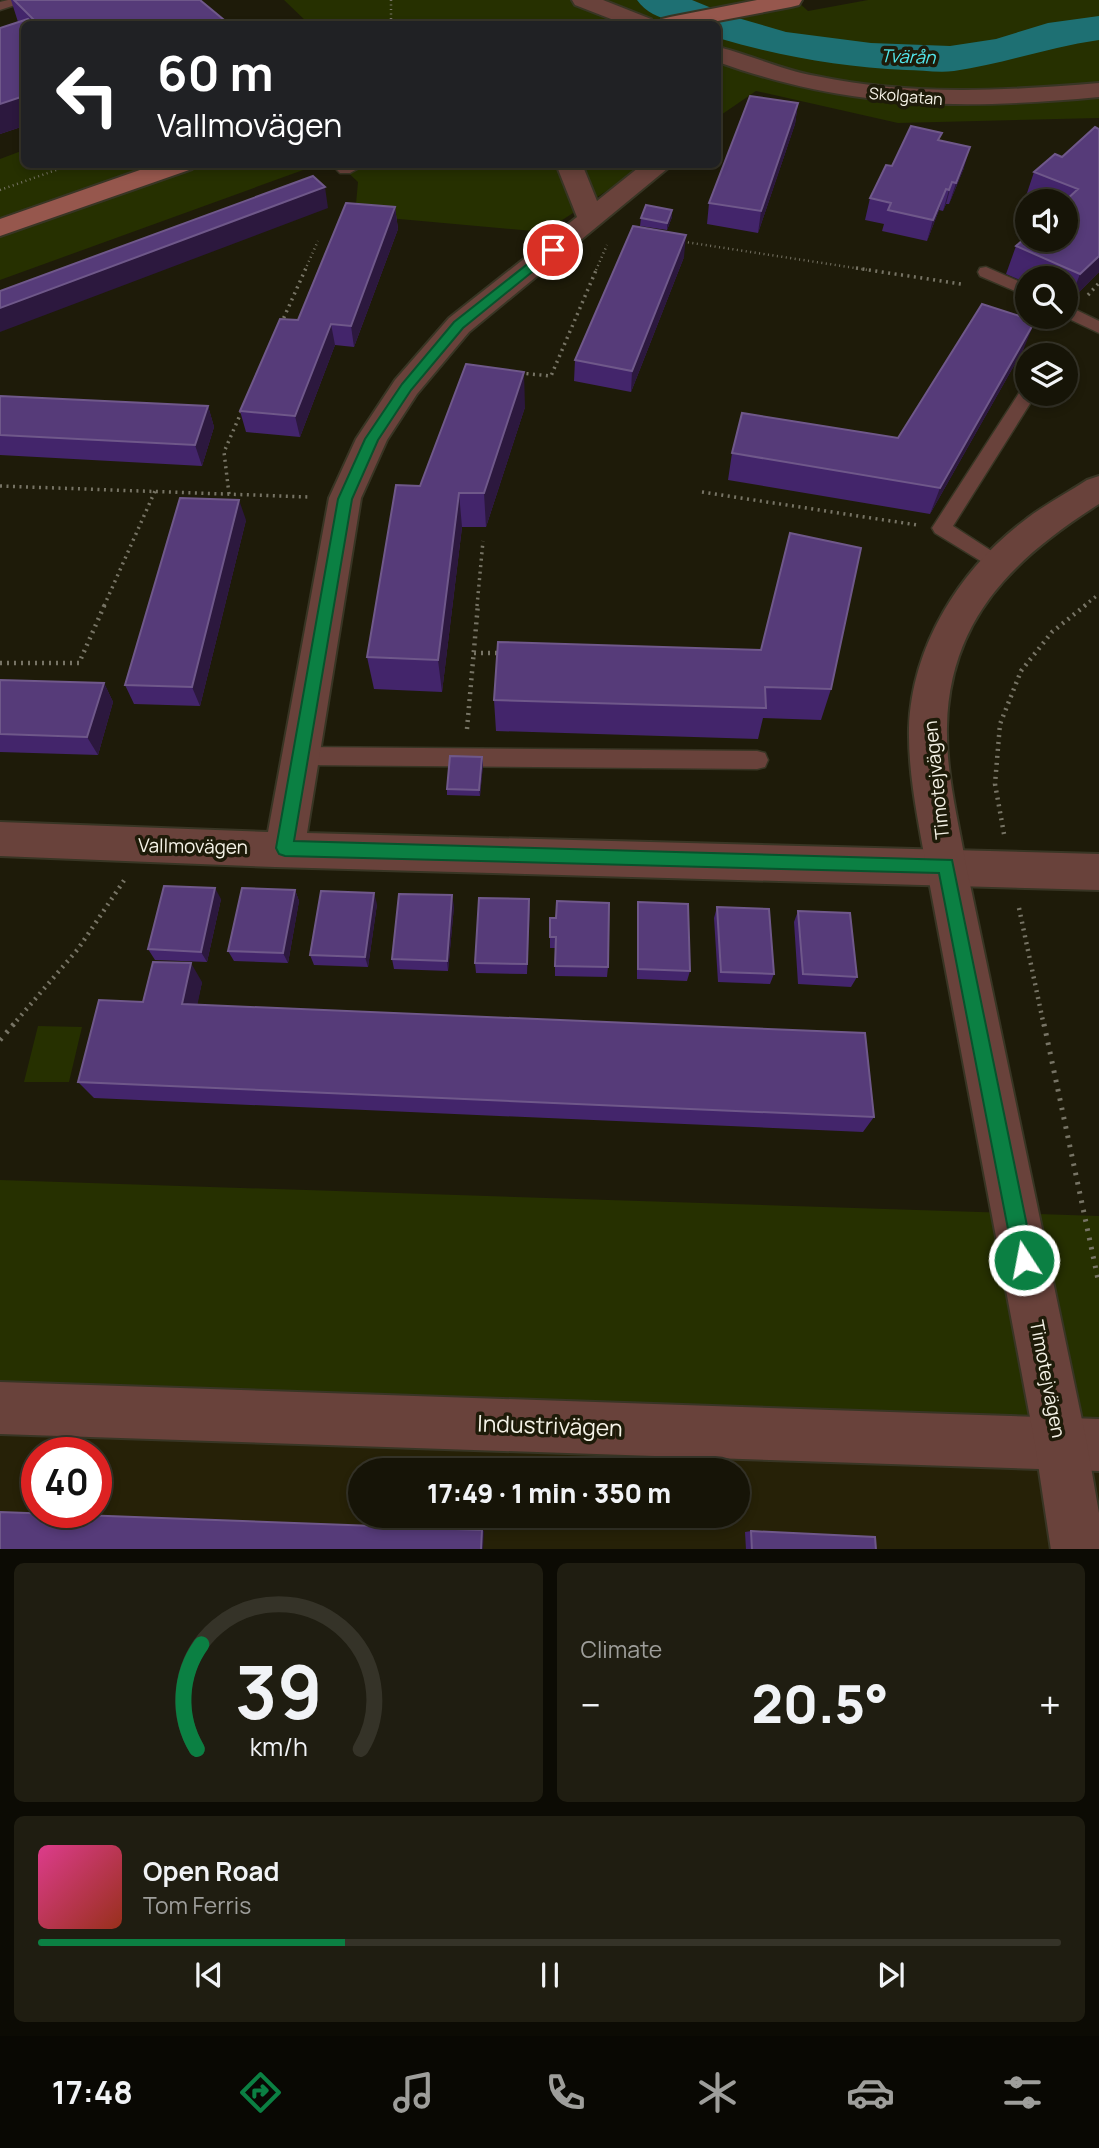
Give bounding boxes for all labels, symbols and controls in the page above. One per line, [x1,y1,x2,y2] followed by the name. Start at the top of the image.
[157,39,274,106] text: 60 m
[880,43,937,69] water label: Tvärån
[42,49,133,140] icon: left
[868,82,944,110] street label: Skolgatan
[157,103,342,147] text: Vallmovägen
[1015,189,1078,406] map controls
[1015,189,1078,252] button: sound
[523,220,583,280] pin
[534,231,572,269] icon: arrive
[1015,266,1078,329] button: search
[1015,343,1078,406] button: layers
[917,719,955,841] street label: Timotejvägen
[138,832,248,860] street label: Vallmovägen
[987,1223,1061,1297] position arrow
[1024,1318,1072,1440] street label: Timotejvägen
[477,1406,623,1444] street label: Industrivägen
[21,1437,112,1528] speed limit sign: 40
[427,1475,671,1511] text: 17:49 · 1 min · 350 m
[581,1633,662,1665] text: Climate
[234,1641,322,1741] text: 39
[751,1668,889,1739] text: 20.5°
[581,1678,601,1730] text: −
[1039,1678,1061,1730] text: +
[249,1728,307,1763] text: km/h
[143,1853,279,1889] text: Open Road
[143,1889,251,1921] text: Tom Ferris
[190,1956,228,1994] icon: previous
[531,1956,569,1994] icon: pause
[872,1956,910,1994] icon: next
[236,2068,285,2117] icon: directions
[389,2068,438,2117] icon: music
[541,2068,590,2117] icon: phone
[693,2068,742,2117] icon: climate
[846,2068,895,2117] icon: car
[998,2068,1047,2117] icon: filters
[52,2070,133,2114] text: 17:48

